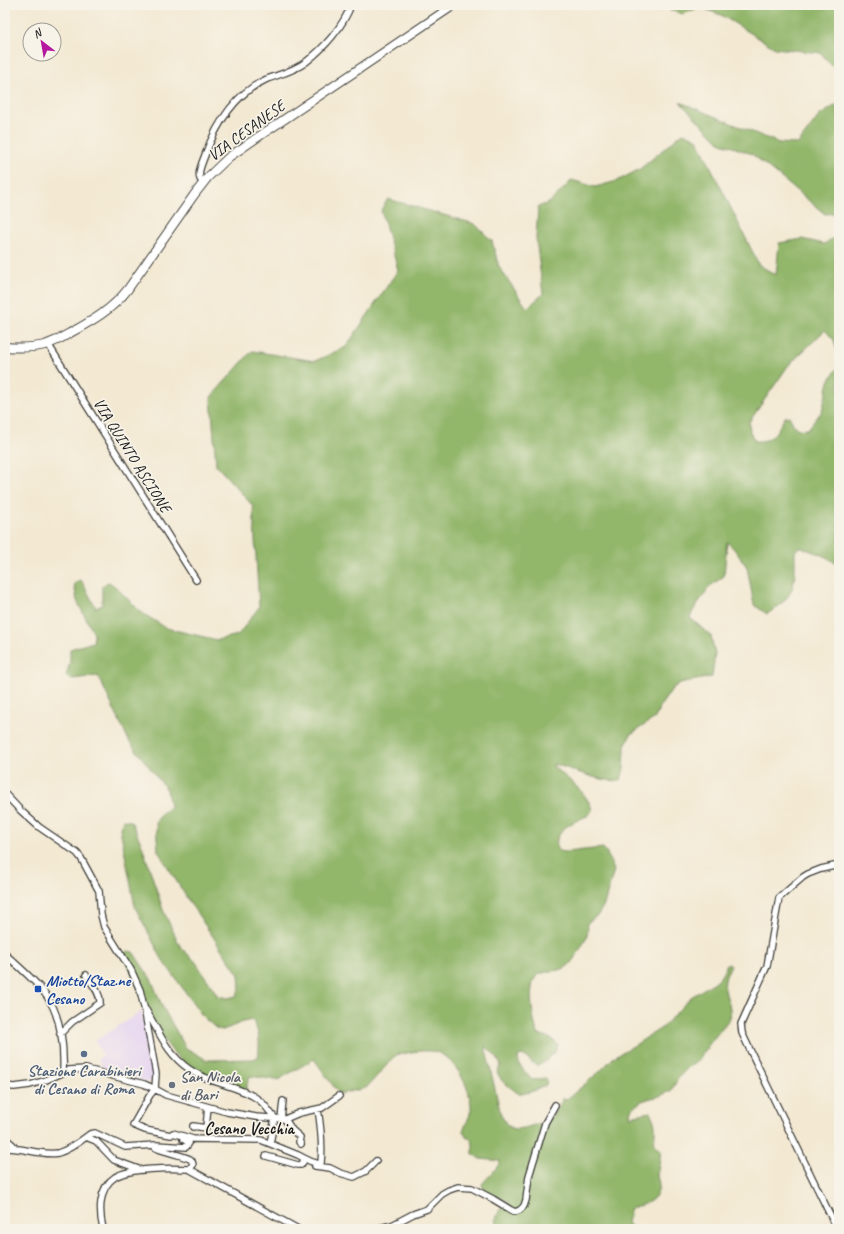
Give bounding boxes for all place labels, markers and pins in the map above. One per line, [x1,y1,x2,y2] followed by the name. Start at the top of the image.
[46,971,132,1009] place label: Miotto/Staz.ne Cesano
[33,984,43,994] marker: Miotto/Staz.ne Cesano
[79,1049,89,1059] marker: Stazione Carabinieri di Cesano di Roma
[28,1061,142,1099] place label: Stazione Carabinieri di Cesano di Roma
[180,1067,242,1105] place label: San Nicola di Bari
[167,1080,177,1090] marker: San Nicola di Bari

